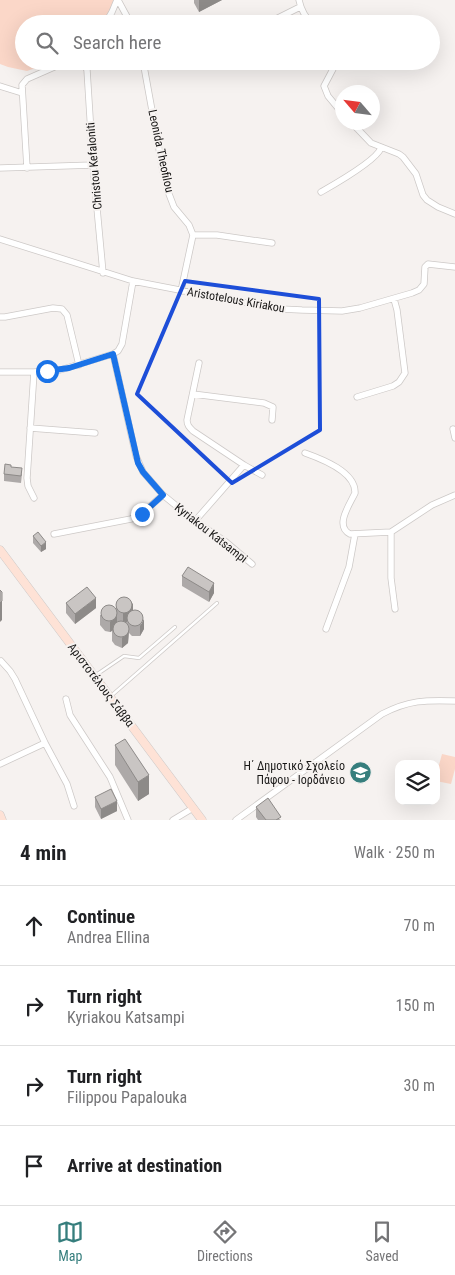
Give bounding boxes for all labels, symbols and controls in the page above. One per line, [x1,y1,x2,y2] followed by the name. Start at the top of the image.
[15,15,440,70] search box
[33,29,61,57] icon: search
[73,31,161,54] text: Search here
[335,85,380,130] north arrow
[145,108,177,194] street label: Leonida Theofilou
[83,122,105,210] street label: Christou Kefaloniti
[186,285,286,316] street label: Aristotelous Kiriakou
[36,360,59,383] route start
[172,500,250,566] street label: Kyriakou Katsampi
[131,503,154,526] route end
[65,640,137,730] street label: Αριστοτέλους Σάββα
[244,759,345,787] place label: Η΄ Δημοτικό Σχολείο Πάφου - Ιορδάνειο
[395,760,440,805] map controls
[395,760,440,805] button: layers
[349,761,373,785] school or university icon: Η΄ Δημοτικό Σχολείο Πάφου - Ιορδάνειο
[20,841,67,865] text: 4 min
[354,843,435,862] text: Walk · 250 m
[67,905,135,928] text: Continue
[20,912,48,940] icon: ahead
[403,916,435,935] text: 70 m
[67,928,150,947] text: Andrea Ellina
[67,985,142,1008] text: Turn right
[20,992,48,1020] icon: right
[396,996,435,1015] text: 150 m
[67,1008,185,1027] text: Kyriakou Katsampi
[67,1065,142,1088] text: Turn right
[20,1072,48,1100] icon: right
[403,1076,435,1095] text: 30 m
[67,1088,187,1107] text: Filippou Papalouka
[20,1152,48,1180] icon: arrive
[67,1154,222,1177] text: Arrive at destination
[56,1218,84,1264] tab: Map
[197,1218,253,1264] tab: Directions
[365,1218,399,1264] tab: Saved

